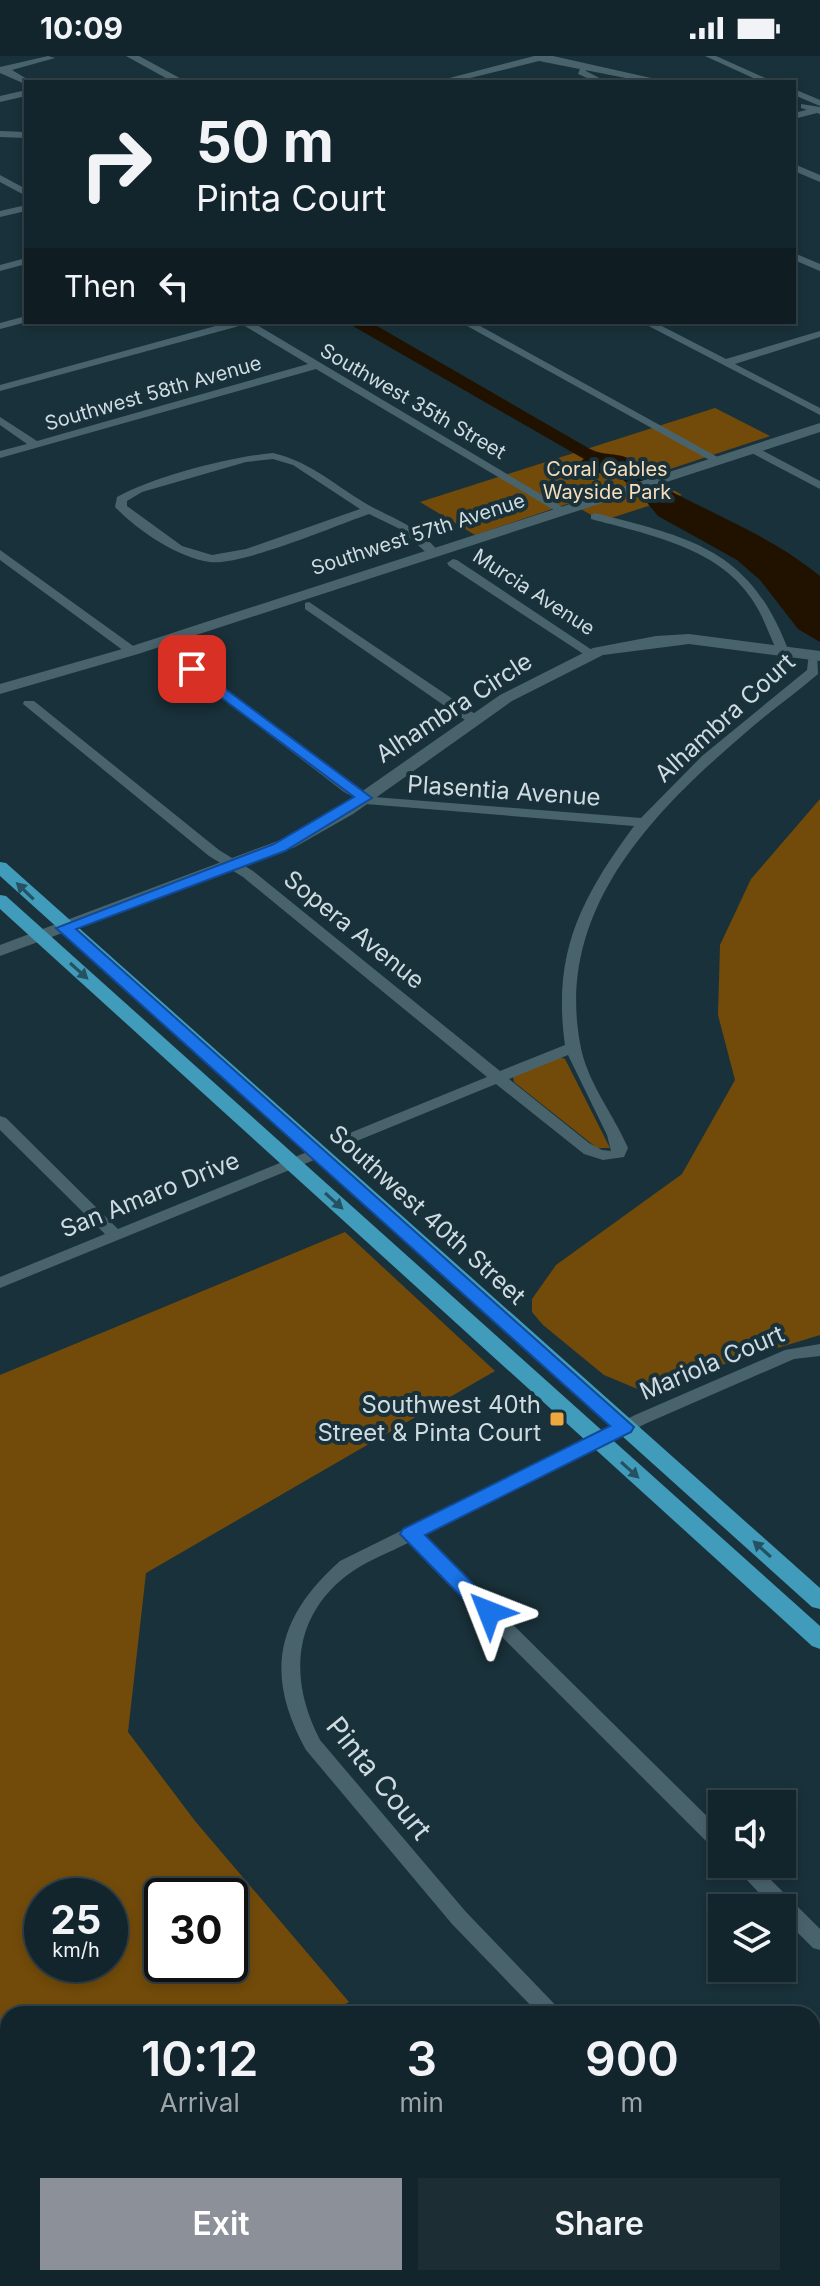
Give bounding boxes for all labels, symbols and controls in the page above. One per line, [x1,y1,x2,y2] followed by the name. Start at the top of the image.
[40,10,123,46] text: 10:09
[196,108,334,176] text: 50 m
[64,112,168,216] icon: right
[196,176,386,220] text: Pinta Court
[152,264,196,308] icon: left
[64,268,136,304] text: Then
[316,338,510,464] street label: Southwest 35th Street
[42,351,264,435] street label: Southwest 58th Avenue
[543,457,671,504] park label: Coral Gables Wayside Park
[308,488,528,580] street label: Southwest 57th Avenue
[469,544,599,640] street label: Murcia Avenue
[158,635,226,703] pin
[370,646,537,769] street label: Alhambra Circle
[170,647,214,691] icon: arrive
[649,647,801,788] street label: Alhambra Court
[406,769,602,812] street label: Plasentia Avenue
[278,864,430,995] street label: Sopera Avenue
[15,882,34,900] one-way arrow
[68,962,88,979] one-way arrow
[323,1119,532,1310] street label: Southwest 40th Street
[56,1145,243,1244] street label: San Amaro Drive
[325,1192,344,1210] one-way arrow
[635,1319,789,1406] street label: Mariola Court
[317,1390,541,1447] place label: Southwest 40th Street & Pinta Court
[548,1410,566,1428] marker: Southwest 40th Street & Pinta Court
[620,1461,640,1478] one-way arrow
[752,1540,771,1558] one-way arrow
[447,1570,531,1654] position arrow
[319,1710,439,1846] street label: Pinta Court
[708,1790,796,1982] map controls
[708,1790,796,1878] button: sound
[144,1878,248,1982] speed limit sign: 30
[708,1894,796,1982] button: layers
[51,1895,101,1944] text: 25
[52,1938,100,1962] text: km/h
[141,2029,258,2088] text: 10:12
[406,2029,437,2088] text: 3
[585,2029,679,2088] text: 900
[160,2087,240,2118] text: Arrival
[400,2087,444,2118] text: min
[621,2087,643,2118] text: m
[40,2178,402,2270] button: Exit
[418,2178,780,2270] button: Share

